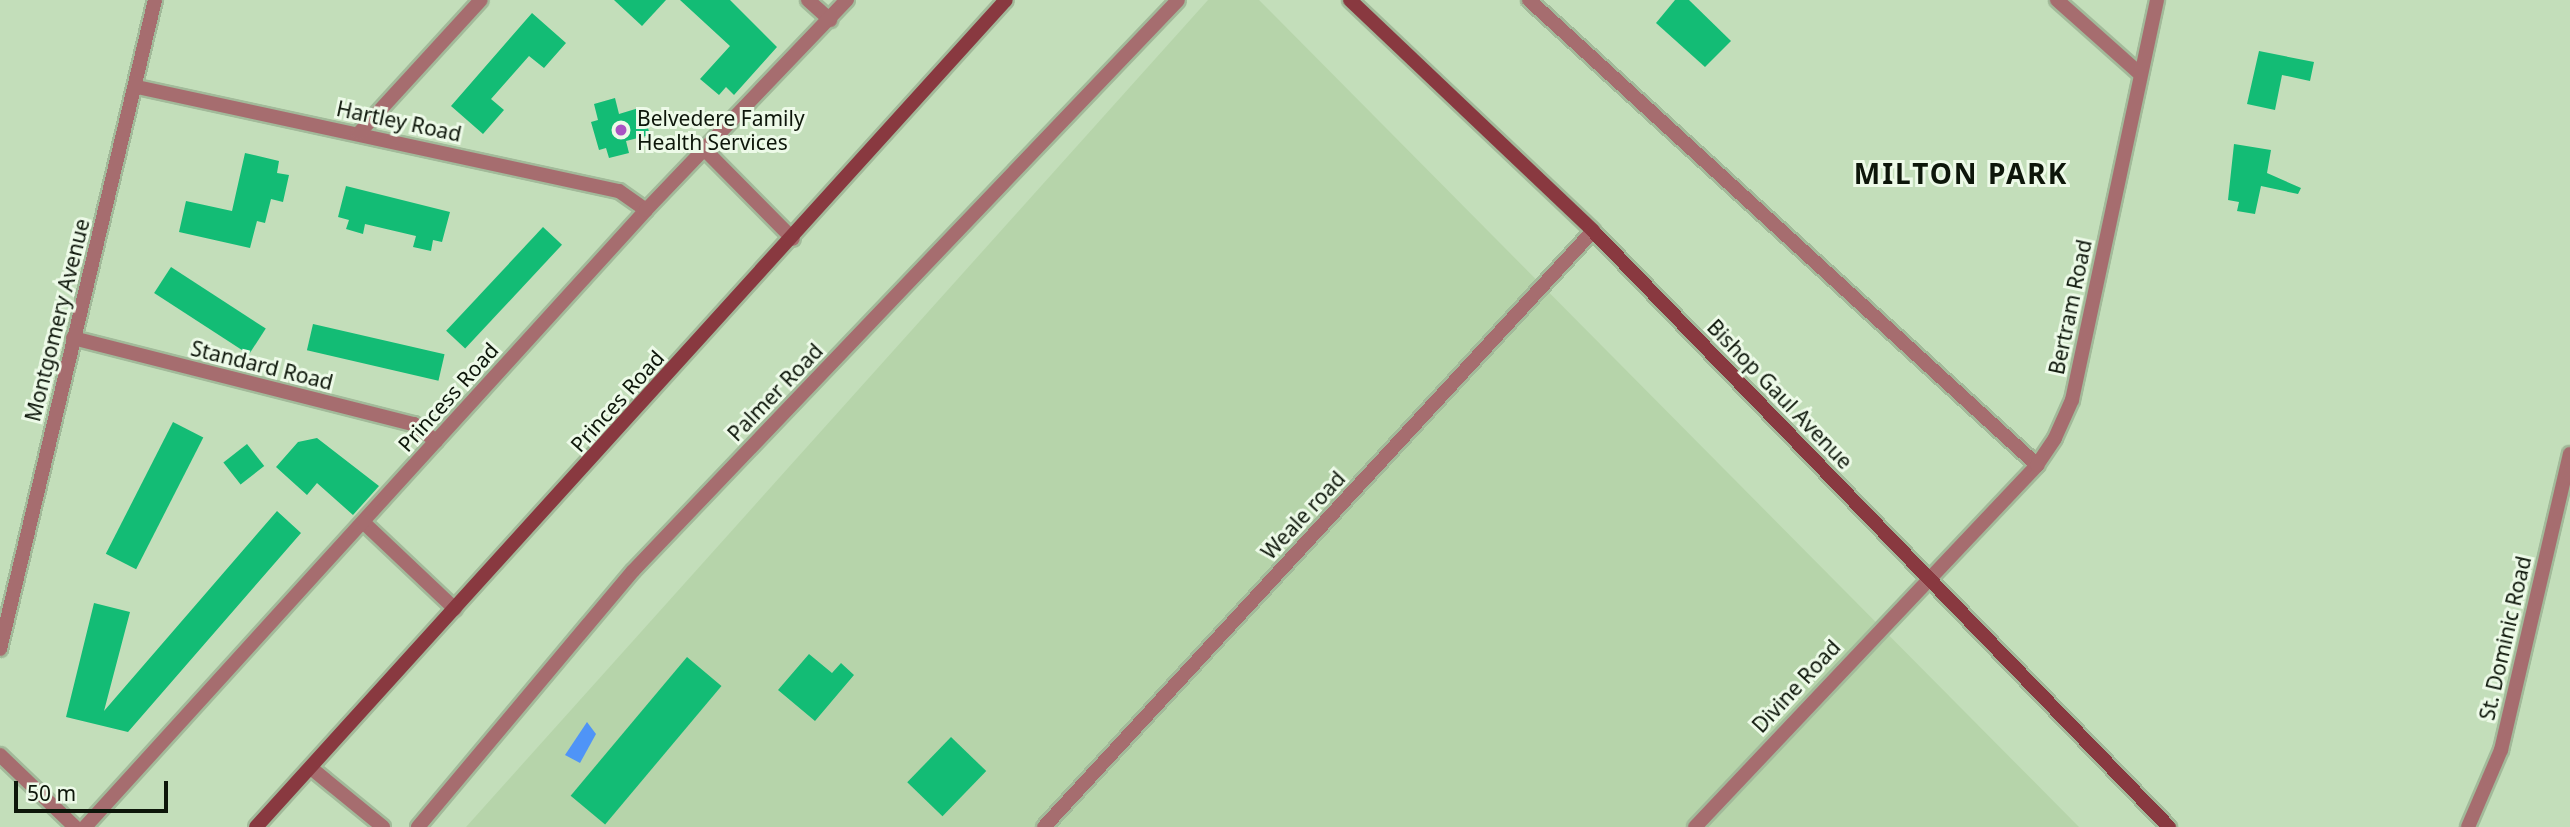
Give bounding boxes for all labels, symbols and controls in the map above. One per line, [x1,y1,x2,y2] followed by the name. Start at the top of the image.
[334,95,464,147] street label: Hartley Road
[637,105,805,155] place label: Belvedere Family Health Services
[611,120,631,140] marker: Belvedere Family Health Services
[1855,156,2067,190] district label: MILTON PARK
[20,216,94,424] street label: Montgomery Avenue
[2043,237,2097,377] street label: Bertram Road
[1702,314,1858,474] street label: Bishop Gaul Avenue
[188,335,336,395] street label: Standard Road
[393,337,503,457] street label: Princess Road
[722,338,828,446] street label: Palmer Road
[565,345,669,457] street label: Princes Road
[1256,466,1350,564] street label: Weale road
[2474,553,2536,723] street label: St. Dominic Road
[1747,634,1845,738] street label: Divine Road
[18,768,172,812] scale bar
[27,779,76,807] text: 50 m

